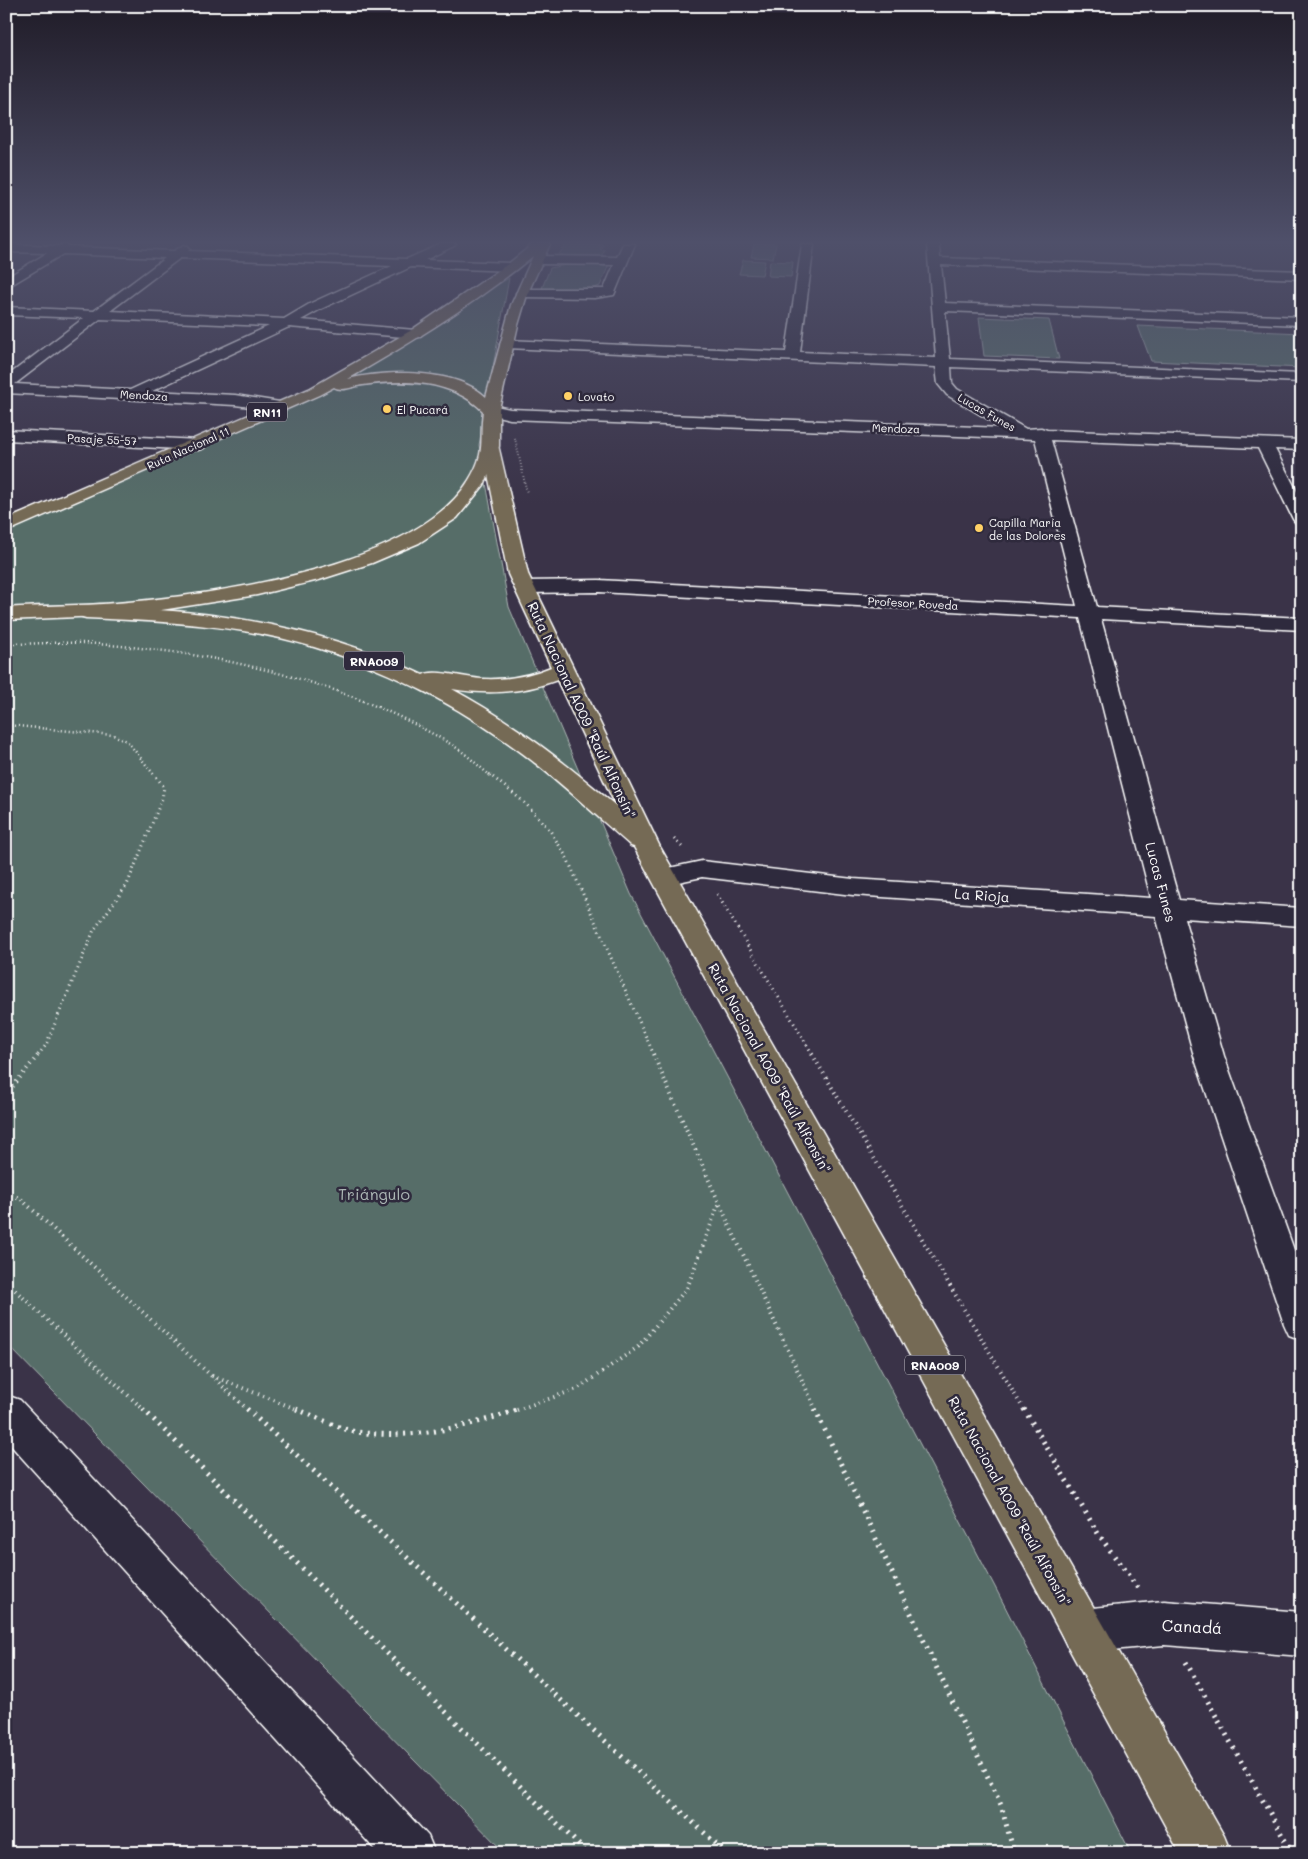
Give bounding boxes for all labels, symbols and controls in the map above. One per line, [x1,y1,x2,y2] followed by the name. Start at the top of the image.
[120,386,169,404] street label: Mendoza
[578,389,615,404] place label: Lovato
[955,389,1019,435] street label: Lucas Funes
[562,390,574,402] marker: Lovato
[247,402,287,422] road number: RN11
[397,402,448,417] place label: El Pucará
[381,403,393,415] marker: El Pucará
[872,420,920,436] street label: Mendoza
[144,423,232,473] street label: Ruta Nacional 11
[67,430,137,448] street label: Pasaje 55-57
[989,515,1066,543] place label: Capilla María de las Dolores
[973,522,985,534] marker: Capilla María de las Dolores
[867,593,959,613] street label: Profesor Roveda
[523,599,641,821] street label: Ruta Nacional A009 "Raúl Alfonsín"
[344,651,404,670] road number: RNA009
[1141,840,1181,924] street label: Lucas Funes
[954,884,1010,906] street label: La Rioja
[704,960,836,1176] street label: Ruta Nacional A009 "Raúl Alfonsín"
[338,1183,410,1204] park label: Triángulo
[905,1356,965,1374] road number: RNA009
[944,1393,1076,1609] street label: Ruta Nacional A009 "Raúl Alfonsín"
[1161,1614,1223,1638] street label: Canadá

